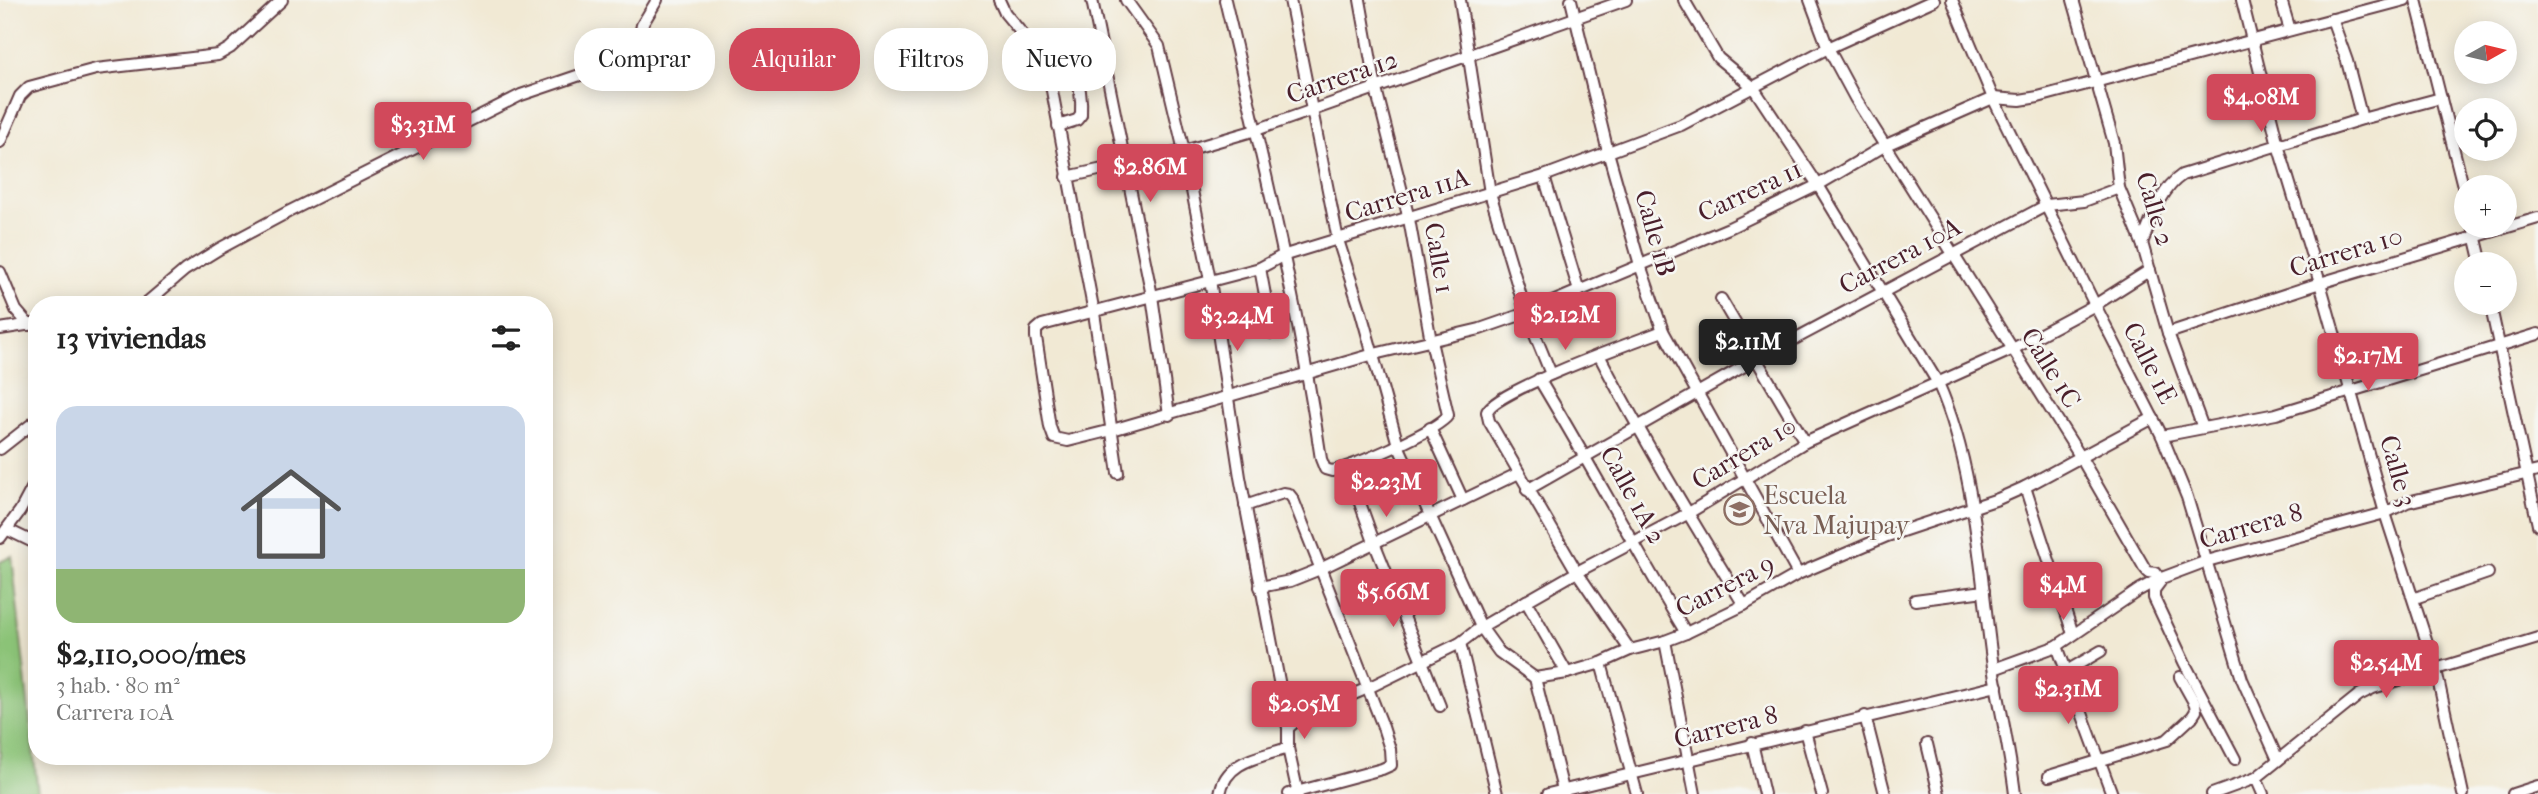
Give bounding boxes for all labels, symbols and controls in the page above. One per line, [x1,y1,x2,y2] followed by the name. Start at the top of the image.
[2454,21,2516,84] north arrow
[2454,21,2517,315] map controls
[574,28,715,91] chip: Comprar
[729,28,860,91] chip: Alquilar
[874,28,988,91] chip: Filtros
[1002,28,1116,91] chip: Nuevo
[1282,44,1402,110] street label: Carrera 12
[2204,74,2318,134] pin: $4.08M
[2223,83,2299,110] text: $4.08M
[2454,98,2517,161] button: locate
[366,102,480,162] pin: $3.31M
[390,111,456,138] text: $3.31M
[1093,144,1207,204] pin: $2.86M
[1113,153,1187,180] text: $2.86M
[1693,153,1807,229] street label: Carrera 11
[1341,161,1474,229] street label: Carrera 11A
[2129,168,2181,250] street label: Calle 2
[2454,175,2517,238] button: +
[1628,186,1682,280] street label: Calle 1B
[1834,210,1967,301] street label: Carrera 10A
[1418,220,1460,296] street label: Calle 1
[2286,220,2406,284] street label: Carrera 10
[2454,252,2517,315] button: −
[1508,292,1622,352] pin: $2.12M
[1180,294,1294,353] pin: $3.24M
[1530,301,1600,328] text: $2.12M
[1201,302,1273,329] text: $3.24M
[2116,317,2184,409] street label: Calle 1E
[487,319,525,357] icon: filters
[1691,320,1805,379] pin: $2.11M
[56,321,206,356] text: 13 viviendas
[2014,322,2088,414] street label: Calle 1C
[1715,328,1781,355] text: $2.11M
[2311,334,2425,393] pin: $2.17M
[2333,342,2403,369] text: $2.17M
[1686,410,1802,496] street label: Carrera 10
[2373,432,2423,510] street label: Calle 3
[1593,441,1673,549] street label: Calle 1A 2
[228,451,354,577] icon: home
[1329,460,1443,519] pin: $2.23M
[1350,468,1422,495] text: $2.23M
[1763,480,1910,541] place label: Escuela Nva Majupay
[1723,493,1757,527] school or university icon: Escuela Nva Majupay
[2196,496,2306,556] street label: Carrera 8
[1670,548,1780,624] street label: Carrera 9
[2029,562,2097,622] pin: $4M
[1336,570,1450,629] pin: $5.66M
[2039,571,2087,598] text: $4M
[1357,578,1429,605] text: $5.66M
[56,637,246,672] text: $2,110,000/mes
[2329,640,2443,700] pin: $2.54M
[2350,649,2422,676] text: $2.54M
[2011,666,2125,726] pin: $2.31M
[56,672,180,699] text: 3 hab. · 80 m²
[2034,675,2102,702] text: $2.31M
[1247,682,1361,741] pin: $2.05M
[1268,690,1340,717] text: $2.05M
[56,699,174,726] text: Carrera 10A
[1671,699,1781,755] street label: Carrera 8

